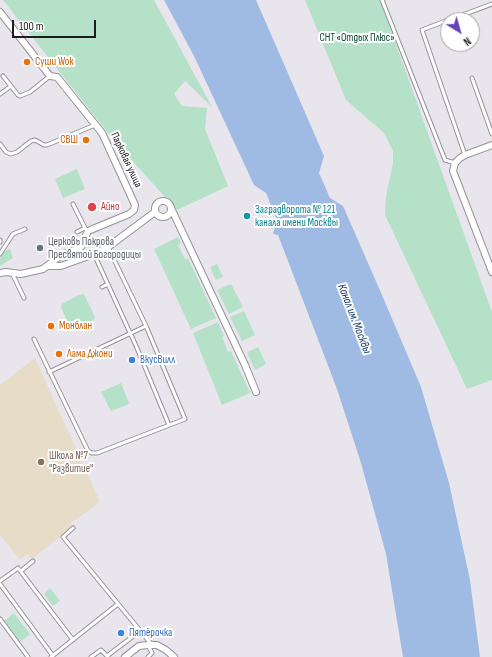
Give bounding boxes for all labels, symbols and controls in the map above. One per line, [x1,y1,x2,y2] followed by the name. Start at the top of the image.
[14,12,98,38] scale bar
[440,12,480,52] north arrow
[19,19,44,34] text: 100 m
[319,31,395,45] park label: СНТ «Отдых Плюс»
[461,34,473,48] text: N
[35,55,74,69] place label: Суши Wok
[22,57,32,67] marker: Суши Wok
[107,130,145,190] street label: Парковая улица
[60,133,78,147] place label: СВШ
[81,135,91,145] marker: СВШ
[101,200,119,214] place label: Айно
[86,201,98,213] marker: Айно
[255,203,338,229] place label: Заградворота № 121 канала имени Москвы
[242,211,252,221] marker: Заградворота № 121 канала имени Москвы
[48,235,141,261] place label: Церковь Покрова Пресвятой Богородицы
[35,243,45,253] marker: Церковь Покрова Пресвятой Богородицы
[334,282,374,356] water label: Канал им. Москвы
[59,319,92,333] place label: Монблан
[46,321,56,331] marker: Монблан
[67,347,112,361] place label: Лама Джони
[54,349,64,359] marker: Лама Джони
[140,353,175,367] place label: ВкусВилл
[127,355,137,365] marker: ВкусВилл
[49,449,93,475] place label: Школа №7 "Развитие"
[36,457,46,467] marker: Школа №7 "Развитие"
[129,626,172,640] place label: Пятёрочка
[116,628,126,638] marker: Пятёрочка

